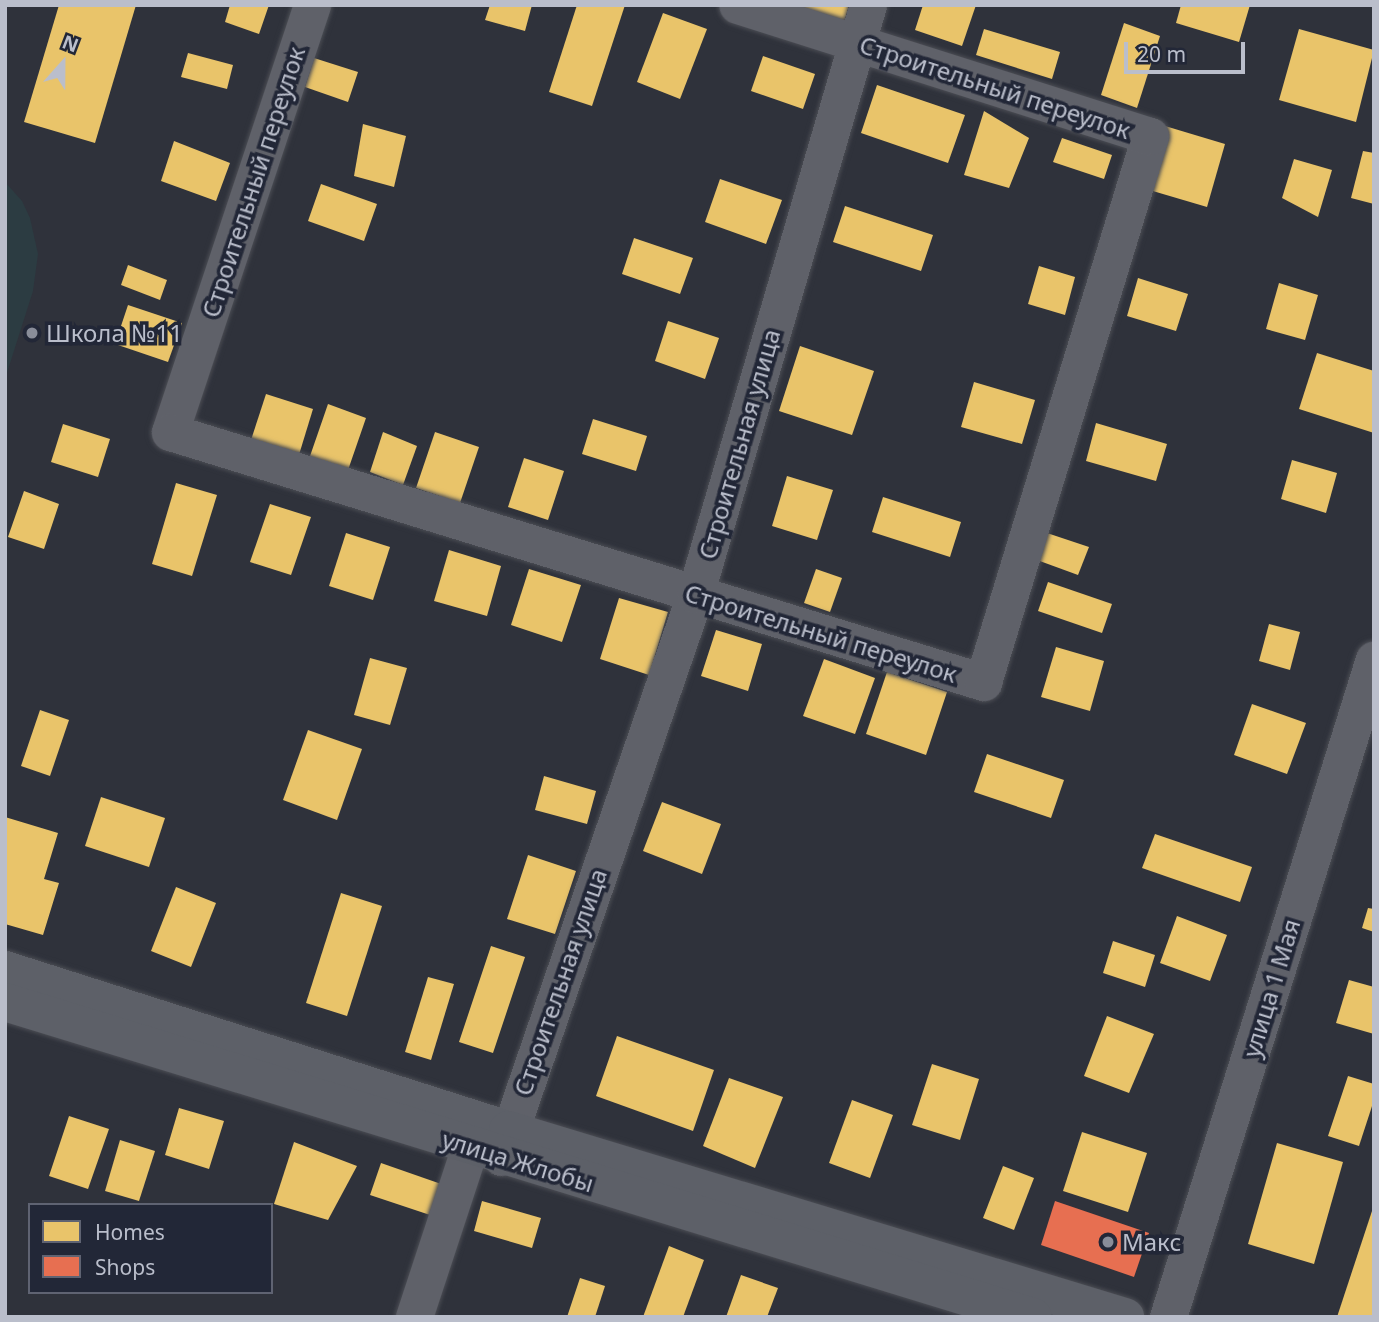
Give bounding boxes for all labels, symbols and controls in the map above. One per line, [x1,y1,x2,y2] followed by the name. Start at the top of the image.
[28,28,98,98] north arrow
[59,28,82,58] text: N
[1127,28,1248,72] scale bar
[856,30,1134,144] street label: Строительный переулок
[1137,40,1186,68] text: 20 m
[196,43,310,321] street label: Строительный переулок
[46,319,183,347] place label: Школа №11
[24,325,40,341] marker: Школа №11
[692,326,786,562] street label: Строительная улица
[682,578,960,688] street label: Строительный переулок
[508,865,612,1099] street label: Строительная улица
[1236,915,1306,1061] street label: улица 1 Мая
[439,1124,597,1198] street label: улица Жлобы
[28,1203,273,1294] legend
[95,1218,165,1246] text: Homes
[1122,1228,1181,1256] place label: Макс
[1100,1234,1116,1250] marker: Макс
[95,1253,155,1281] text: Shops

